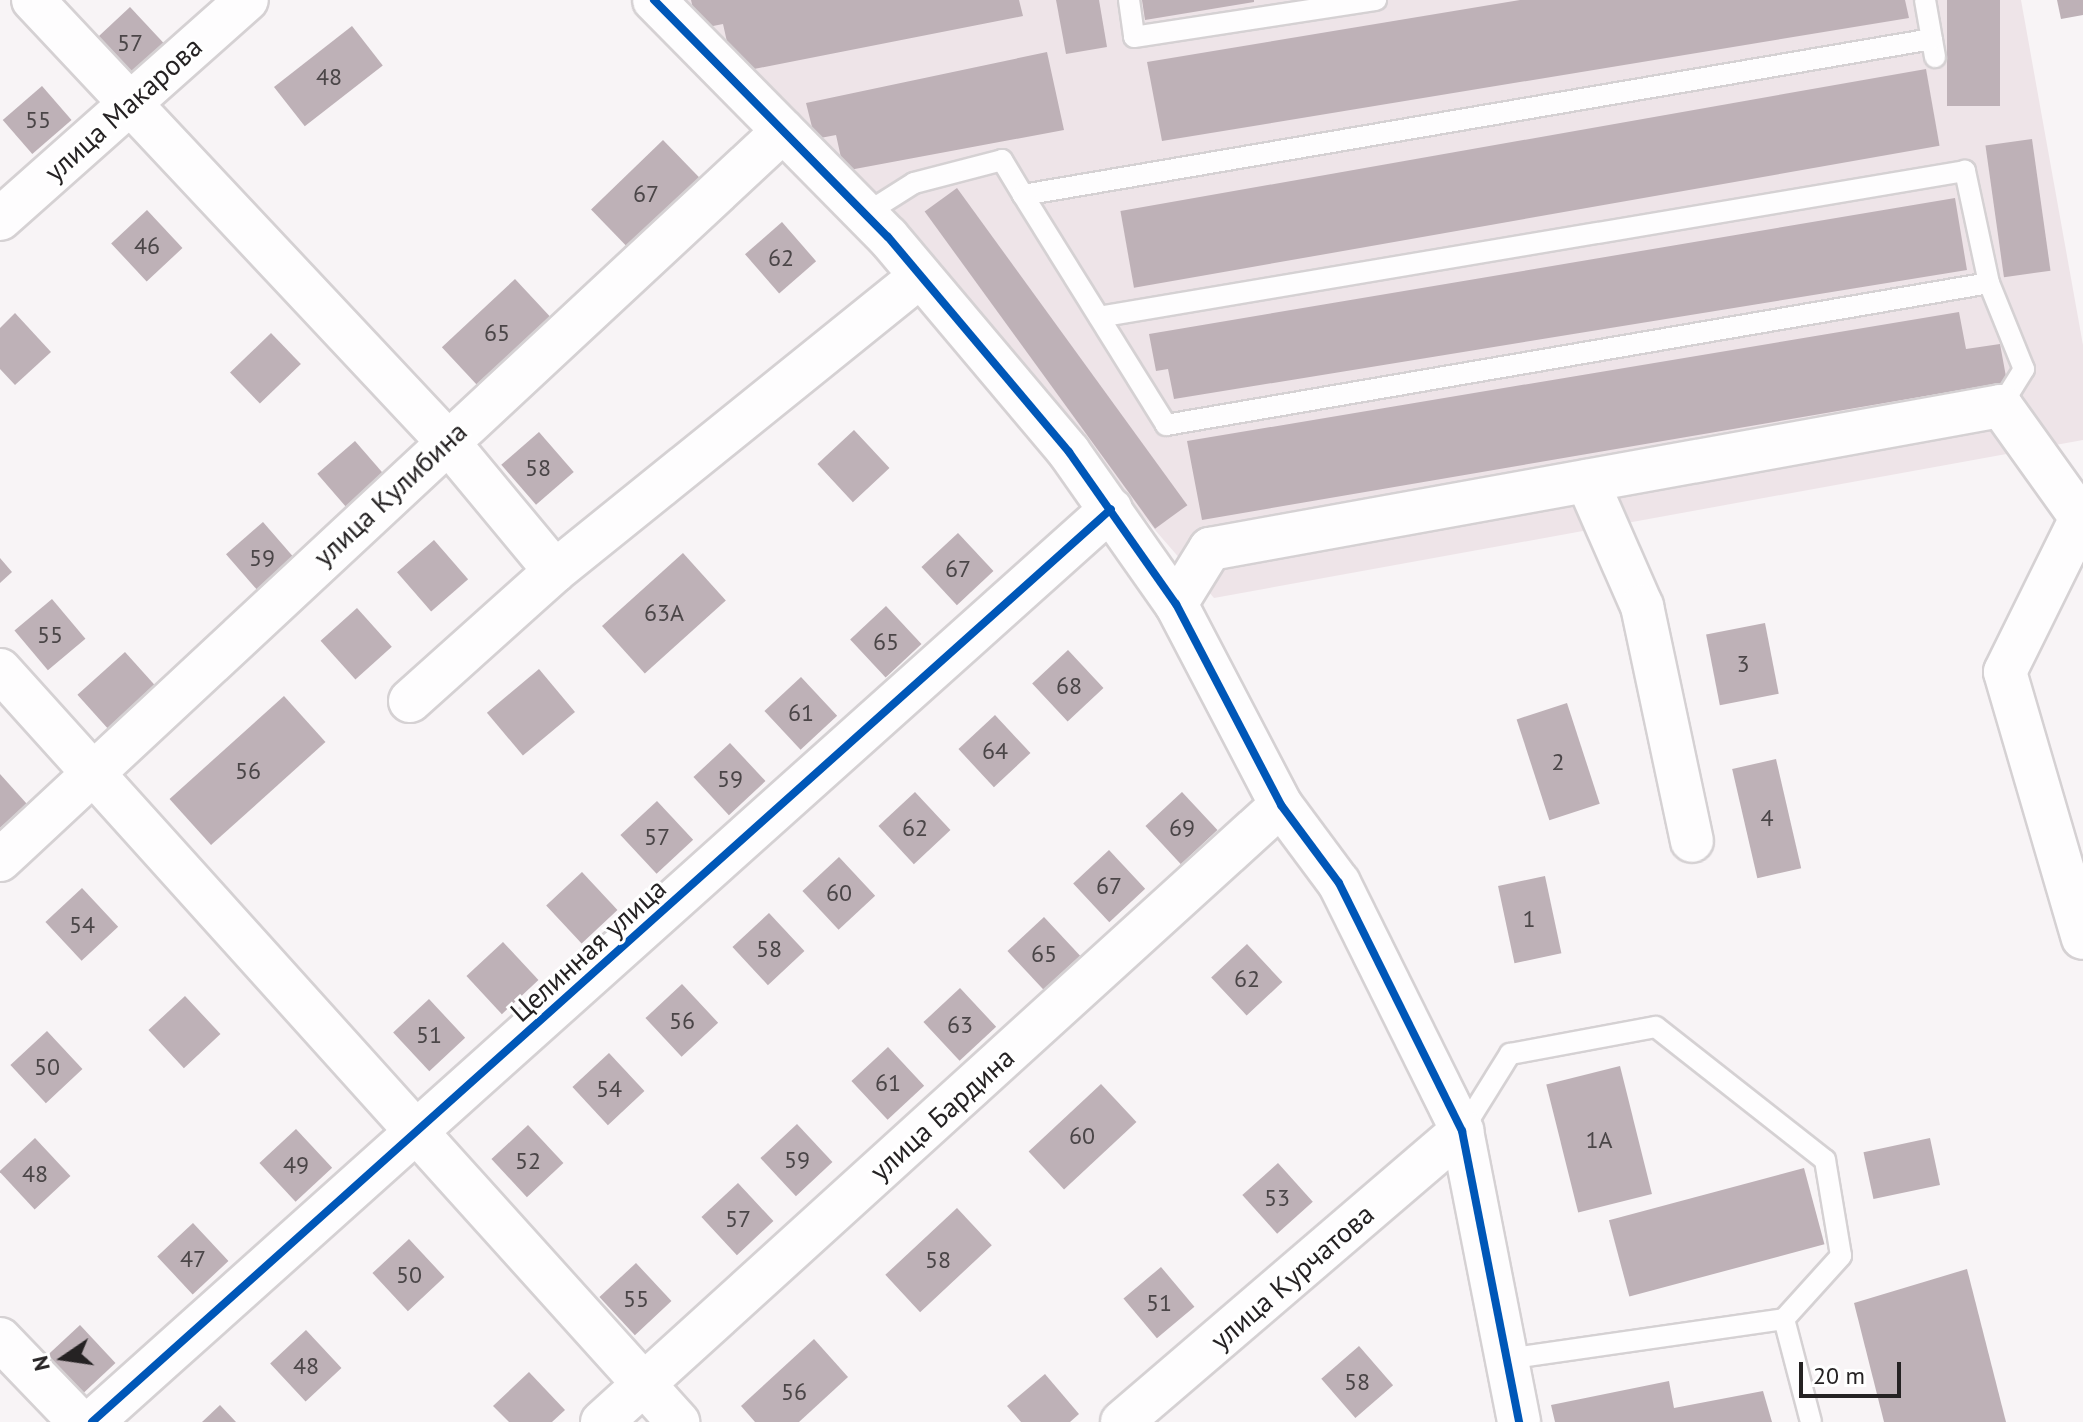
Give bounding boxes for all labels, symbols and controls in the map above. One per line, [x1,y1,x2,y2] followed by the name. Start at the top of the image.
[117,29,143,57] house number: 57
[37,30,209,188] street label: улица Макарова
[316,63,342,91] house number: 48
[25,106,51,134] house number: 55
[633,180,659,208] house number: 67
[134,232,160,260] house number: 46
[768,244,794,272] house number: 62
[484,319,510,347] house number: 65
[306,414,474,574] street label: улица Кулибина
[525,454,551,482] house number: 58
[249,544,275,572] house number: 59
[945,555,971,583] house number: 67
[644,599,684,627] house number: 63А
[37,621,63,649] house number: 55
[873,628,899,656] house number: 65
[1736,650,1750,678] house number: 3
[1056,672,1082,700] house number: 68
[788,699,814,727] house number: 61
[982,737,1008,765] house number: 64
[1551,748,1565,776] house number: 2
[235,757,261,785] house number: 56
[717,765,743,793] house number: 59
[1760,804,1774,832] house number: 4
[902,814,928,842] house number: 62
[1169,814,1195,842] house number: 69
[644,823,670,851] house number: 57
[503,871,673,1029] street label: Целинная улица
[1096,872,1122,900] house number: 67
[826,879,852,907] house number: 60
[1522,905,1536,933] house number: 1
[69,911,95,939] house number: 54
[756,935,782,963] house number: 58
[1031,940,1057,968] house number: 65
[1234,965,1260,993] house number: 62
[669,1007,695,1035] house number: 56
[947,1011,973,1039] house number: 63
[416,1021,442,1049] house number: 51
[863,1040,1021,1188] street label: улица Бардина
[34,1053,60,1081] house number: 50
[875,1069,901,1097] house number: 61
[596,1075,622,1103] house number: 54
[1069,1122,1095,1150] house number: 60
[1585,1126,1613,1154] house number: 1А
[784,1146,810,1174] house number: 59
[515,1147,541,1175] house number: 52
[283,1151,309,1179] house number: 49
[22,1160,48,1188] house number: 48
[1264,1184,1290,1212] house number: 53
[1204,1197,1380,1357] street label: улица Курчатова
[725,1205,751,1233] house number: 57
[180,1245,206,1273] house number: 47
[925,1246,951,1274] house number: 58
[396,1261,422,1289] house number: 50
[623,1285,649,1313] house number: 55
[1146,1289,1172,1317] house number: 51
[24,1318,104,1398] north arrow
[1803,1346,1905,1396] scale bar
[293,1352,319,1380] house number: 48
[25,1353,56,1374] text: N
[1813,1360,1865,1391] text: 20 m
[1344,1368,1370,1396] house number: 58
[781,1378,807,1406] house number: 56

